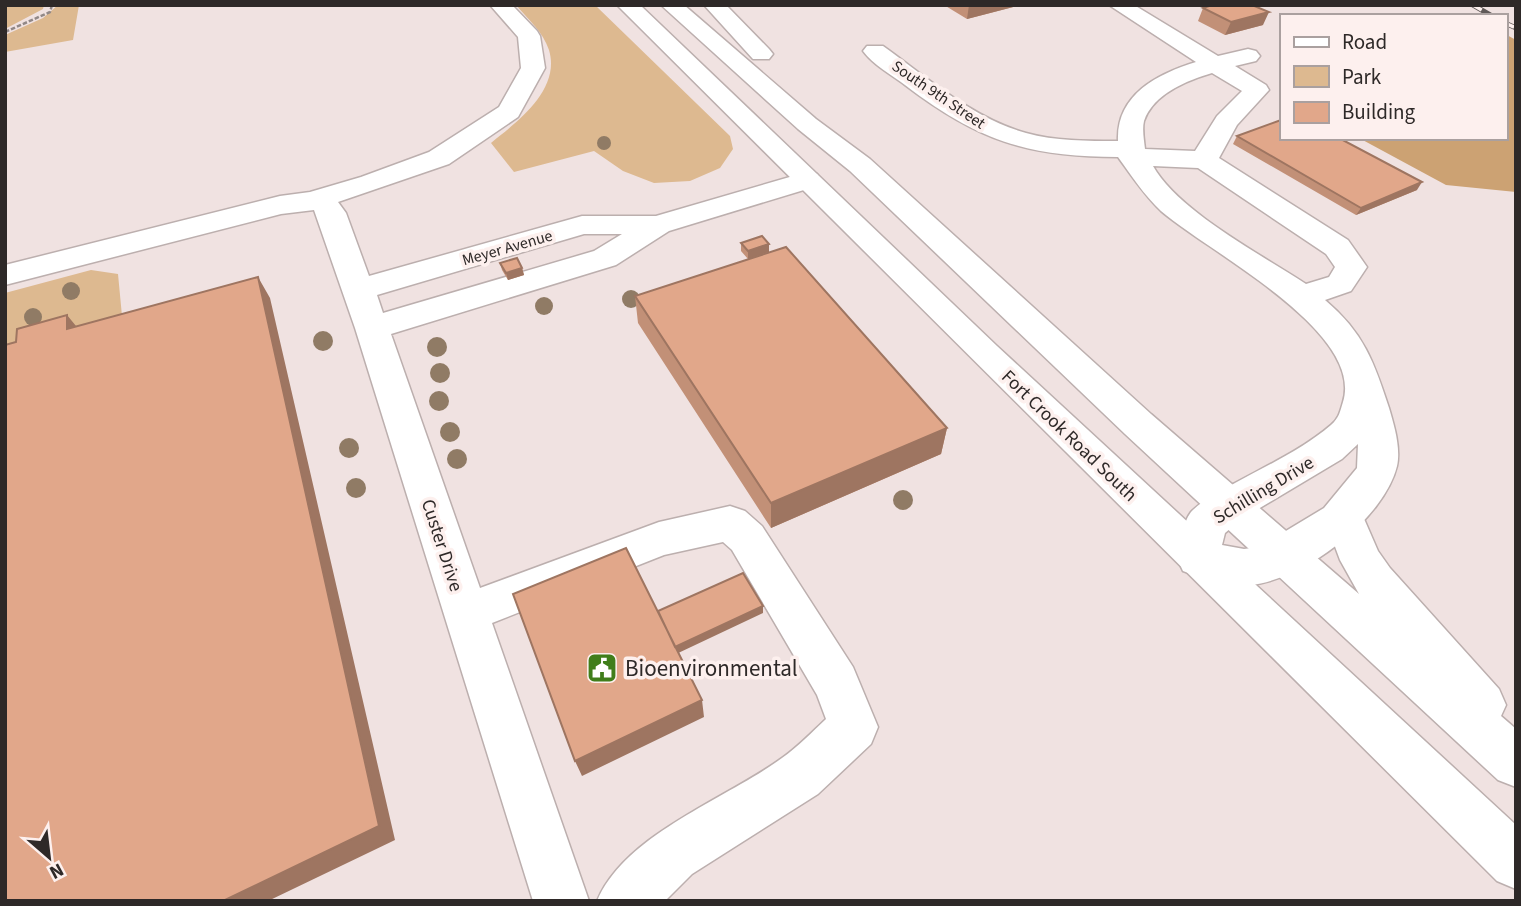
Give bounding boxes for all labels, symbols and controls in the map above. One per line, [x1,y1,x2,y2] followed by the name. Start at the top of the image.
[1280,14,1507,140] legend
[1342,27,1387,57] text: Road
[887,55,990,135] street label: South 9th Street
[1342,62,1382,92] text: Park
[1342,97,1416,127] text: Building
[460,225,555,271] street label: Meyer Avenue
[995,364,1143,508] street label: Fort Crook Road South
[1208,450,1319,531] street label: Schilling Drive
[414,496,469,595] street label: Custer Drive
[585,651,619,685] public building icon: Bioenvironmental
[625,652,798,685] place label: Bioenvironmental
[14,822,84,892] north arrow
[44,856,68,886] text: N

